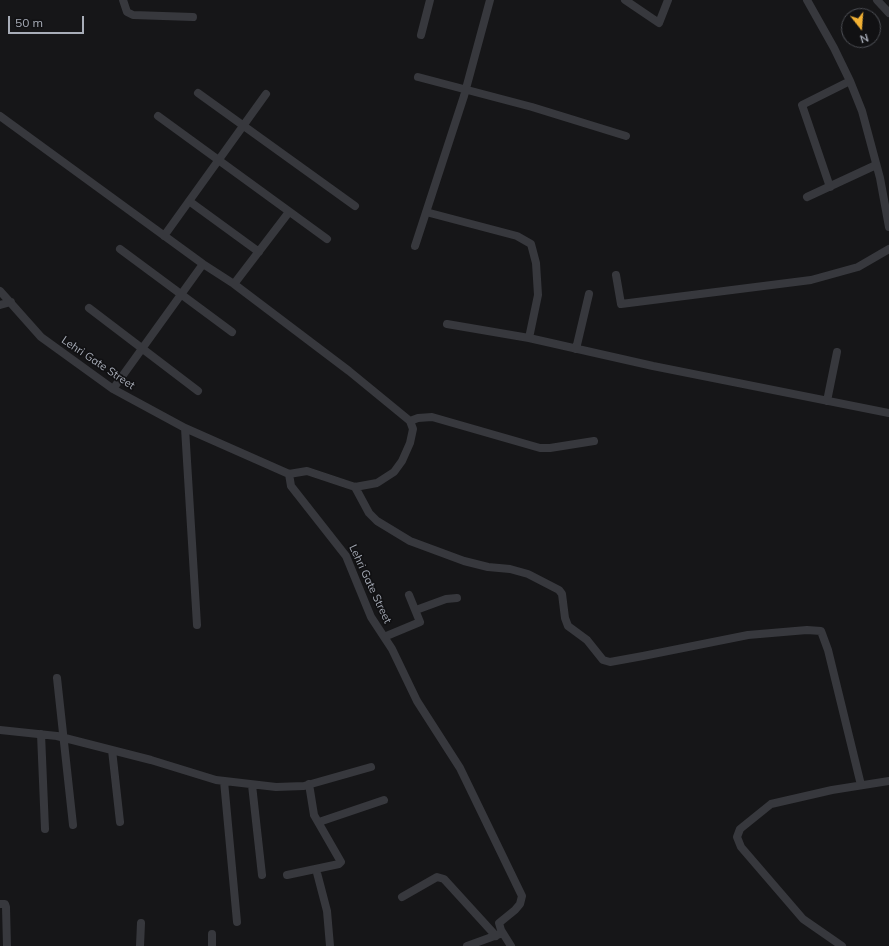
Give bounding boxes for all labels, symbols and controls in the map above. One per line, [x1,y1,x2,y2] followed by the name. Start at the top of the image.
[10,8,86,34] scale bar
[841,8,881,48] north arrow
[15,15,43,30] text: 50 m
[858,31,870,46] text: N
[59,334,137,392] street label: Lehri Gate Street
[346,542,394,626] street label: Lehri Gate Street

